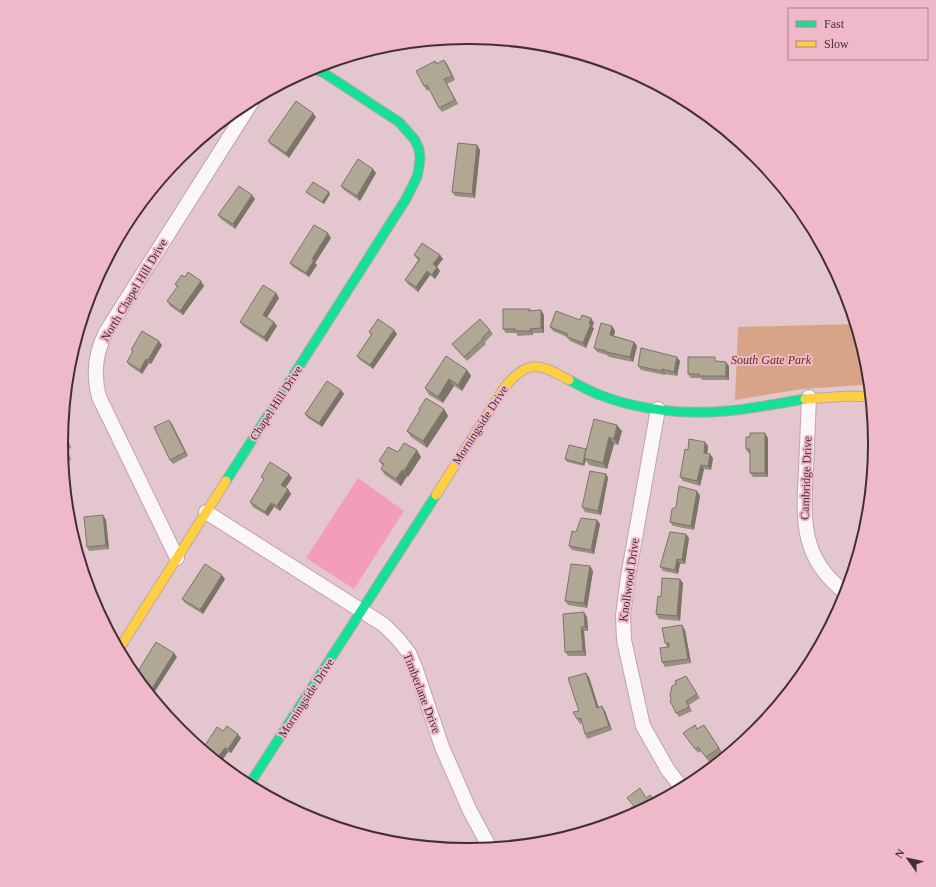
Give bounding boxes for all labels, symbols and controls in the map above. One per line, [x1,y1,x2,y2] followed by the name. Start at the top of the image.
[788,8,928,60] legend
[824,17,845,31] text: Fast
[824,37,849,51] text: Slow
[98,236,170,344] street label: North Chapel Hill Drive
[731,353,812,367] park label: South Gate Park
[247,363,305,443] street label: Chapel Hill Drive
[449,383,511,467] street label: Morningside Drive
[798,436,814,520] street label: Cambridge Drive
[616,537,642,623] street label: Knollwood Drive
[400,651,444,735] street label: Timberlane Drive
[275,656,337,740] street label: Morningside Drive
[888,839,928,879] north arrow
[892,847,907,860] text: N

